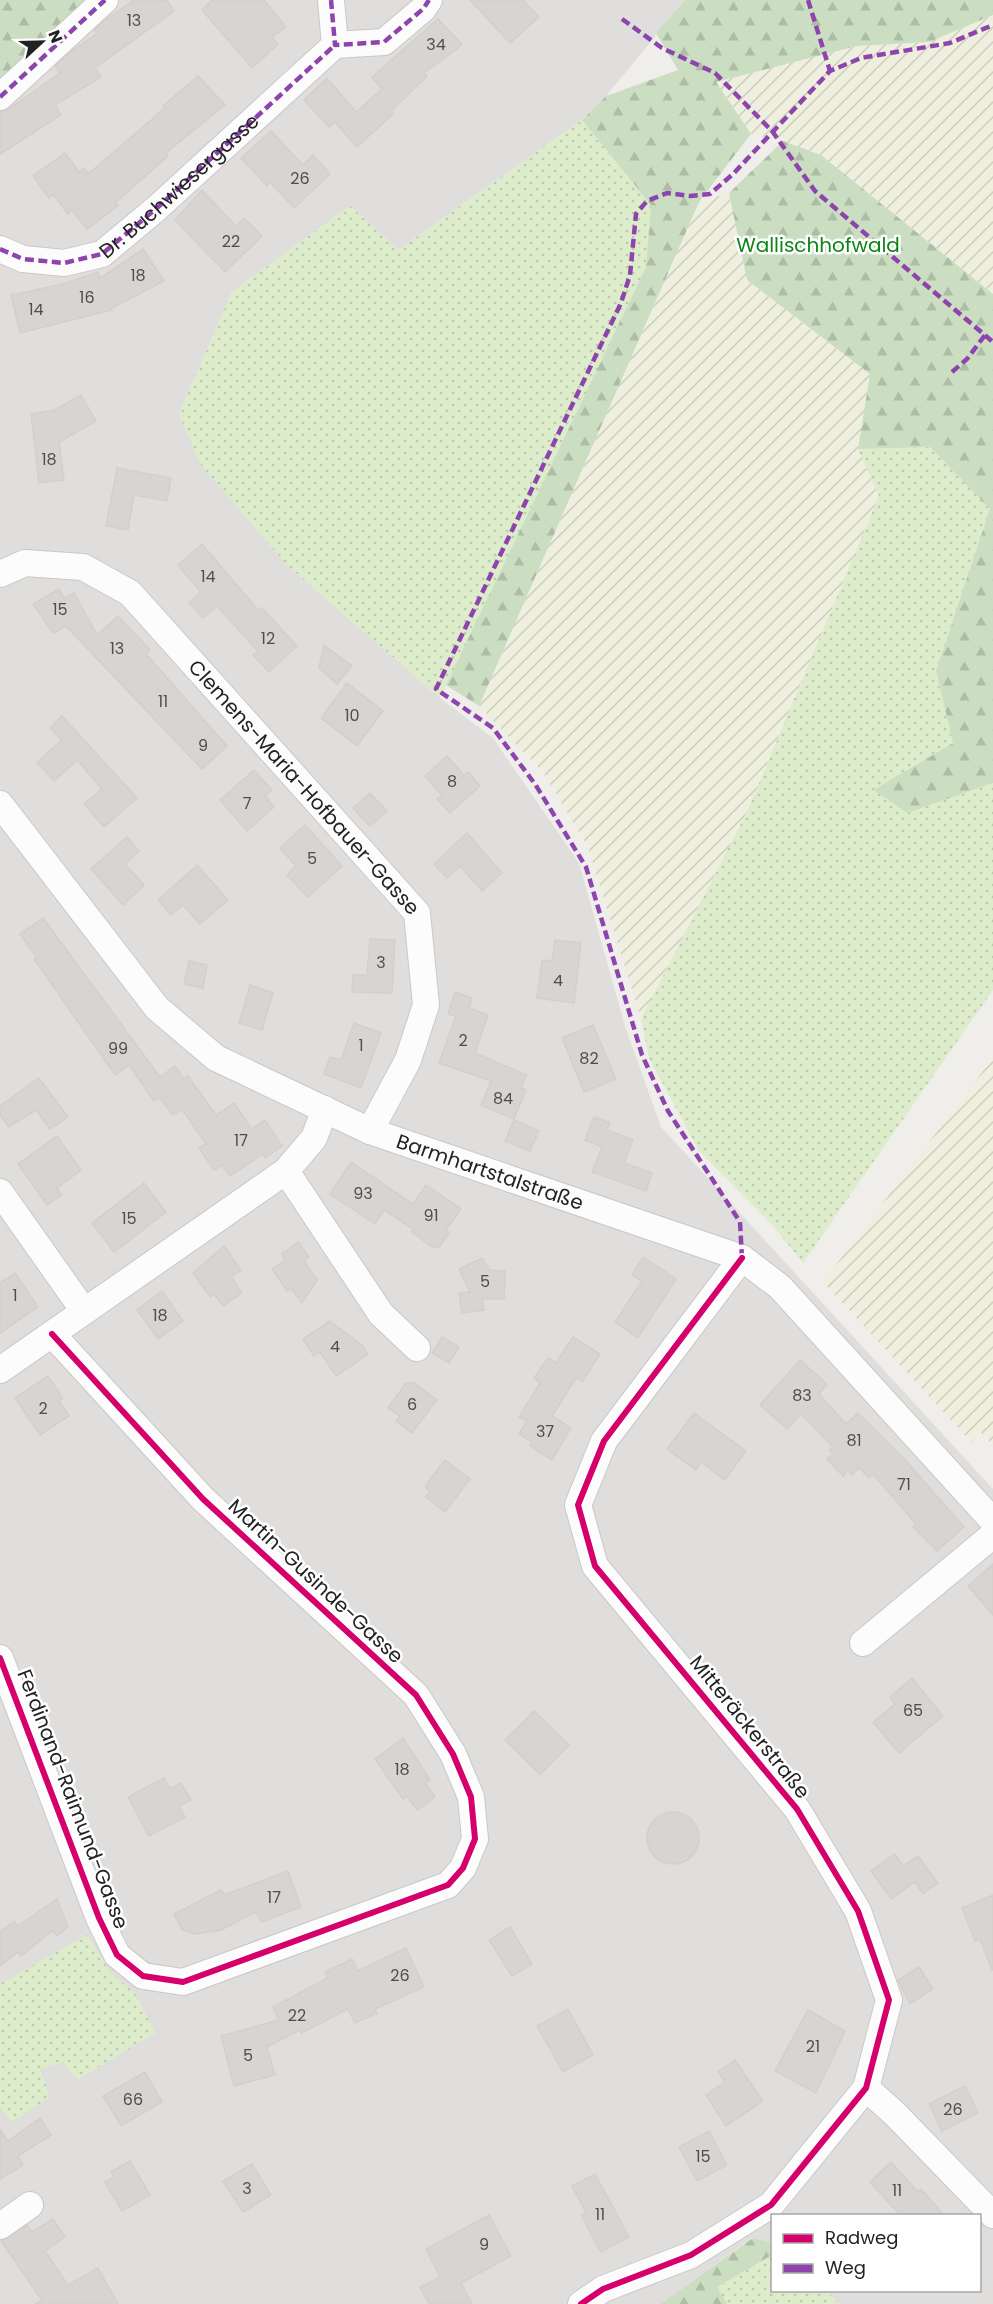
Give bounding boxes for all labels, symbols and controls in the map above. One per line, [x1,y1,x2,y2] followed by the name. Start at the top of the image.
[127,9,141,32] house number: 13
[12,12,72,72] north arrow
[43,27,68,46] text: N
[426,33,446,56] house number: 34
[93,107,265,265] street label: Dr. Buchwiesergasse
[290,167,310,190] house number: 26
[222,230,240,253] house number: 22
[736,231,900,259] park label: Wallischhofwald
[130,264,146,287] house number: 18
[79,286,95,309] house number: 16
[28,298,44,321] house number: 14
[41,448,57,471] house number: 18
[200,565,216,588] house number: 14
[52,598,68,621] house number: 15
[261,627,275,650] house number: 12
[110,637,124,660] house number: 13
[182,653,426,921] street label: Clemens-Maria-Hofbauer-Gasse
[158,690,168,713] house number: 11
[344,704,360,727] house number: 10
[198,734,208,757] house number: 9
[447,770,457,793] house number: 8
[243,792,252,815] house number: 7
[307,847,317,870] house number: 5
[376,951,386,974] house number: 3
[553,969,563,992] house number: 4
[458,1029,468,1052] house number: 2
[358,1034,364,1057] house number: 1
[108,1037,128,1060] house number: 99
[579,1047,599,1070] house number: 82
[493,1087,513,1110] house number: 84
[393,1127,587,1217] street label: Barmhartstalstraße
[234,1129,248,1152] house number: 17
[353,1182,373,1205] house number: 93
[423,1204,439,1227] house number: 91
[121,1207,137,1230] house number: 15
[480,1270,490,1293] house number: 5
[12,1284,18,1307] house number: 1
[152,1304,168,1327] house number: 18
[330,1335,340,1358] house number: 4
[792,1384,812,1407] house number: 83
[407,1393,417,1416] house number: 6
[38,1397,48,1420] house number: 2
[536,1420,554,1443] house number: 37
[846,1429,862,1452] house number: 81
[897,1473,911,1496] house number: 71
[222,1492,410,1670] street label: Martin-Gusinde-Gasse
[683,1649,817,1805] street label: Mitteräckerstraße
[11,1665,135,1933] street label: Ferdinand-Raimund-Gasse
[903,1699,923,1722] house number: 65
[394,1758,410,1781] house number: 18
[267,1886,281,1909] house number: 17
[390,1964,410,1987] house number: 26
[288,2004,306,2027] house number: 22
[806,2035,820,2058] house number: 21
[243,2044,253,2067] house number: 5
[123,2088,143,2111] house number: 66
[943,2098,963,2121] house number: 26
[695,2145,711,2168] house number: 15
[242,2177,252,2200] house number: 3
[892,2179,902,2202] house number: 11
[595,2203,605,2226] house number: 11
[771,2214,981,2292] legend
[825,2225,898,2250] text: Radweg
[479,2233,489,2256] house number: 9
[825,2255,866,2280] text: Weg

